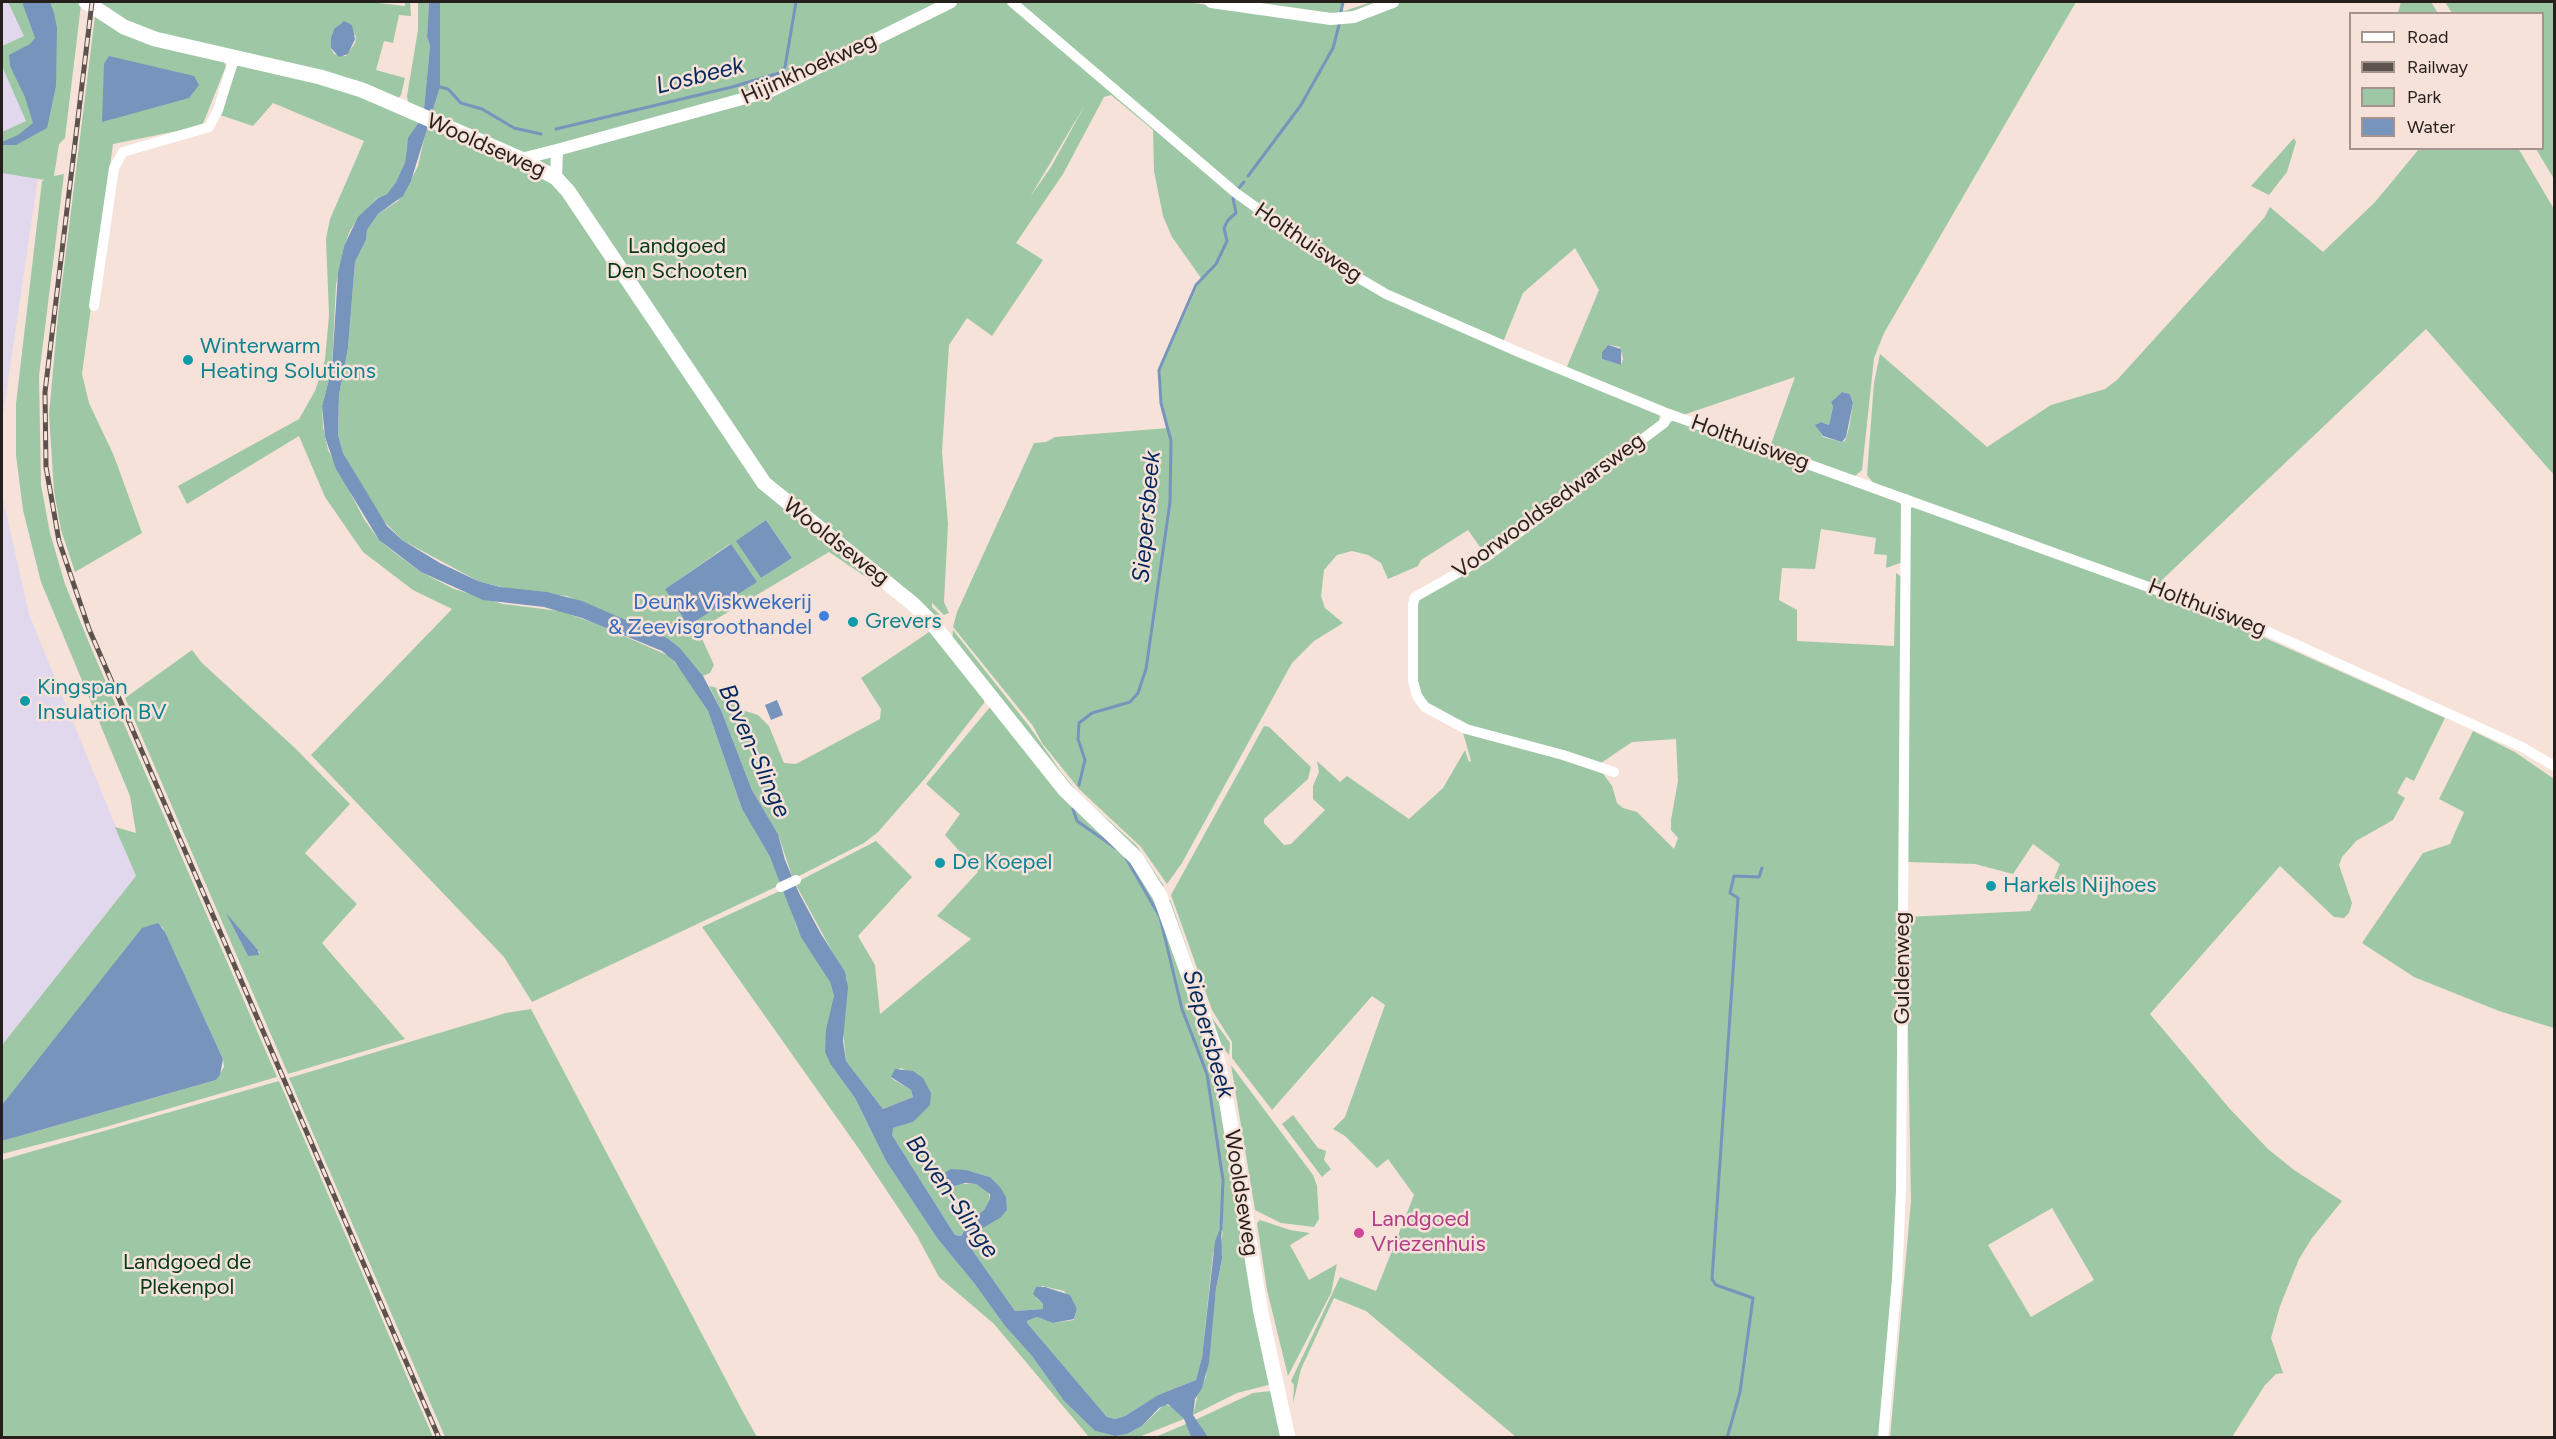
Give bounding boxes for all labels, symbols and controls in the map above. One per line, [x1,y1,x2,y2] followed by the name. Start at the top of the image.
[2349,12,2544,150] legend
[2407,26,2448,48] text: Road
[737,27,881,111] street label: Hijinkhoekweg
[653,51,747,101] water label: Losbeek
[2407,56,2468,78] text: Railway
[2407,86,2441,108] text: Park
[422,108,550,184] street label: Wooldseweg
[2407,116,2455,138] text: Water
[1249,197,1367,289] street label: Holthuisweg
[607,234,747,286] park label: Landgoed Den Schooten
[200,334,376,386] place label: Winterwarm Heating Solutions
[181,353,195,367] marker: Winterwarm Heating Solutions
[1687,409,1813,477] street label: Holthuisweg
[1448,428,1650,584] street label: Voorwooldsedwarsweg
[1127,450,1167,584] water label: Siepersbeek
[778,492,894,592] street label: Wooldseweg
[2144,573,2270,643] street label: Holthuisweg
[608,590,812,642] place label: Deunk Viskwekerij & Zeevisgroothandel
[817,609,831,623] marker: Deunk Viskwekerij & Zeevisgroothandel
[865,609,942,635] place label: Grevers
[846,615,860,629] marker: Grevers
[37,675,166,726] place label: Kingspan Insulation BV
[712,680,796,822] water label: Boven-Slinge
[18,694,32,708] marker: Kingspan Insulation BV
[952,850,1052,876] place label: De Koepel
[933,856,947,870] marker: De Koepel
[2003,873,2156,899] place label: Harkels Nijhoes
[1984,879,1998,893] marker: Harkels Nijhoes
[1890,912,1916,1024] street label: Guldenweg
[1176,966,1240,1102] water label: Siepersbeek
[1218,1128,1264,1258] street label: Wooldseweg
[899,1130,1005,1264] water label: Boven-Slinge
[1371,1207,1486,1258] place label: Landgoed Vriezenhuis
[1352,1226,1366,1240] marker: Landgoed Vriezenhuis
[123,1250,251,1302] park label: Landgoed de Plekenpol

